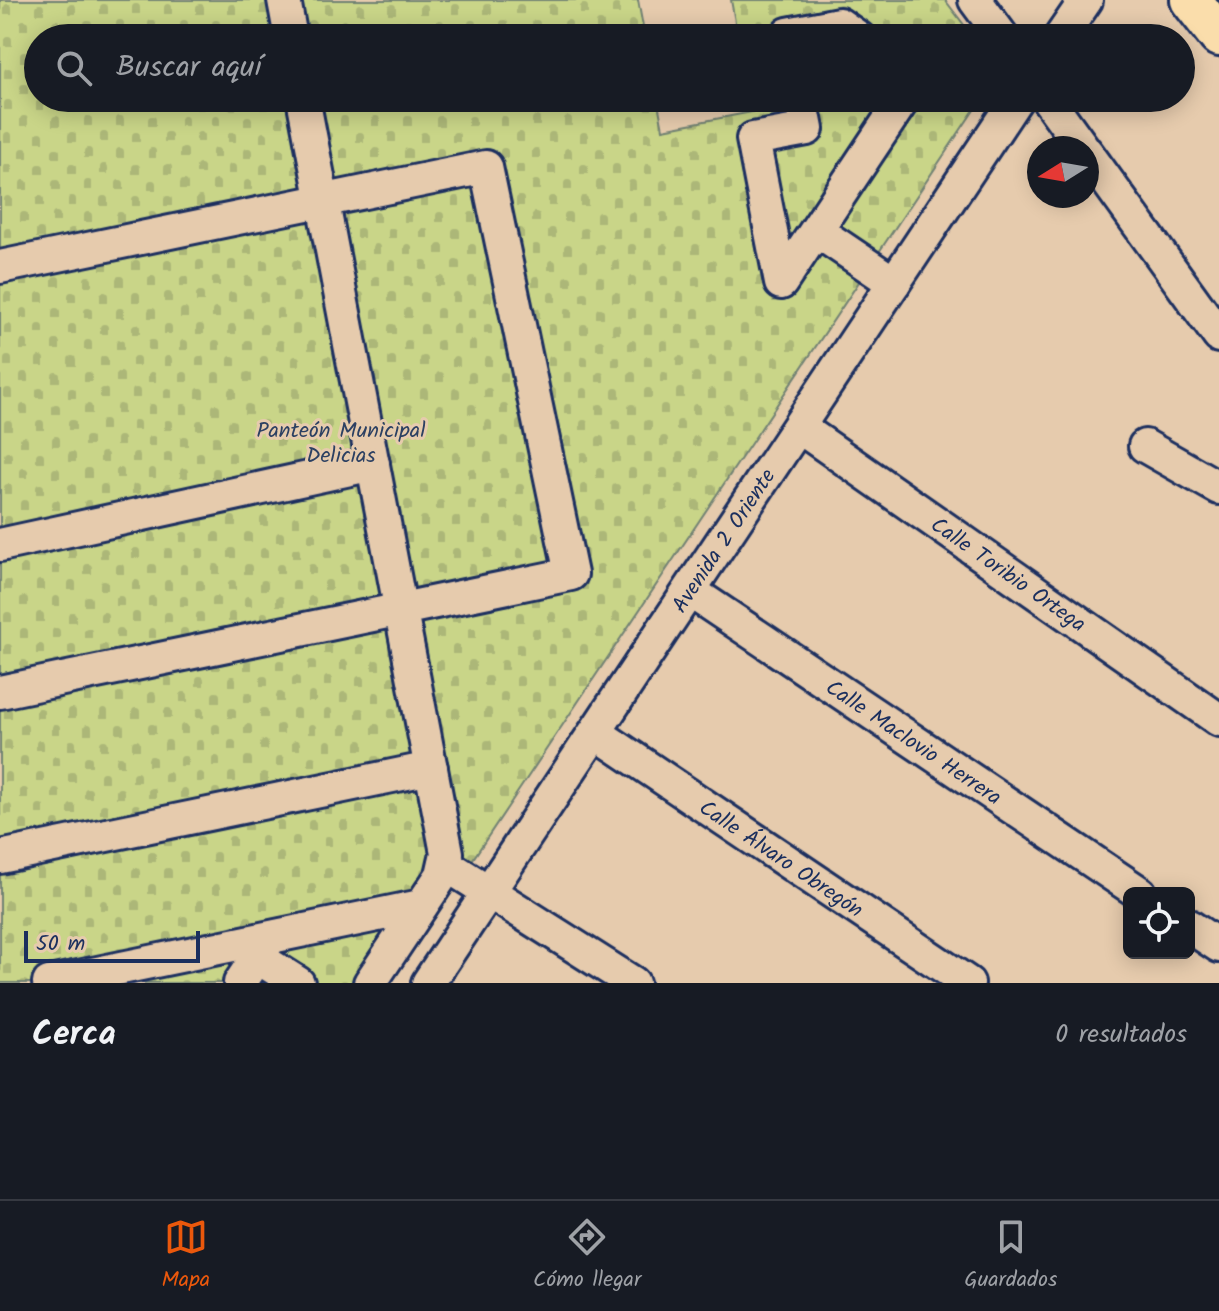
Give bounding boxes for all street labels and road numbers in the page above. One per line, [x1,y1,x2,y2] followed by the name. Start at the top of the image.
[664,462,786,621] street label: Avenida 2 Oriente
[922,509,1093,642] street label: Calle Toribio Ortega
[818,672,1008,815] street label: Calle Maclovio Herrera
[691,792,870,928] street label: Calle Álvaro Obregón

